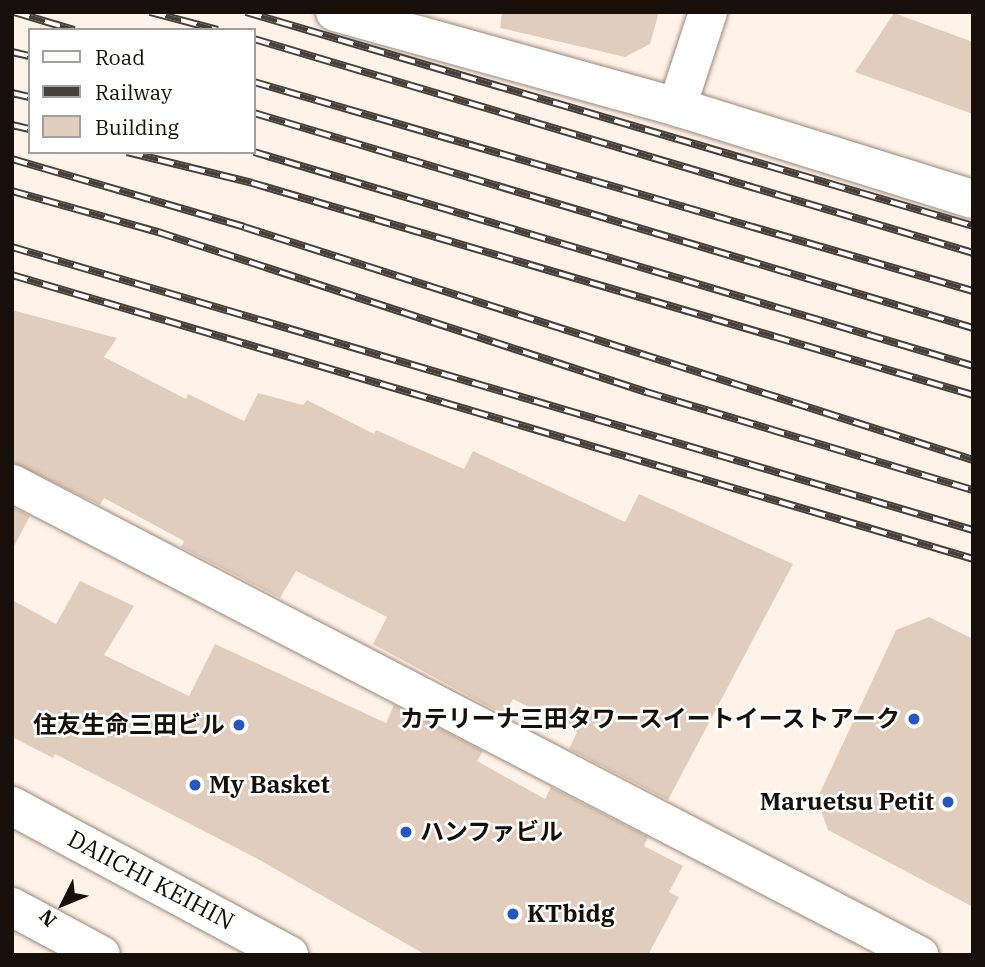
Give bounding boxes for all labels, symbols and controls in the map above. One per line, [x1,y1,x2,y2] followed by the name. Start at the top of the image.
[28,28,256,154] legend
[95,43,145,71] text: Road
[95,78,172,106] text: Railway
[95,113,179,141] text: Building
[397,705,900,733] place label: カテリーナ三田タワースイートイーストアーク
[33,711,225,739] place label: 住友生命三田ビル
[906,711,922,727] marker: カテリーナ三田タワースイートイーストアーク
[231,717,247,733] marker: 住友生命三田ビル
[209,771,330,799] place label: My Basket
[187,777,203,793] marker: My Basket
[760,788,934,816] place label: Maruetsu Petit
[940,794,956,810] marker: Maruetsu Petit
[420,818,564,846] place label: ハンファビル
[63,824,239,936] street label: DAIICHI KEIHIN
[398,824,414,840] marker: ハンファビル
[28,869,98,939] north arrow
[527,900,615,928] place label: KTbidg
[34,905,62,932] text: N
[505,906,521,922] marker: KTbidg

